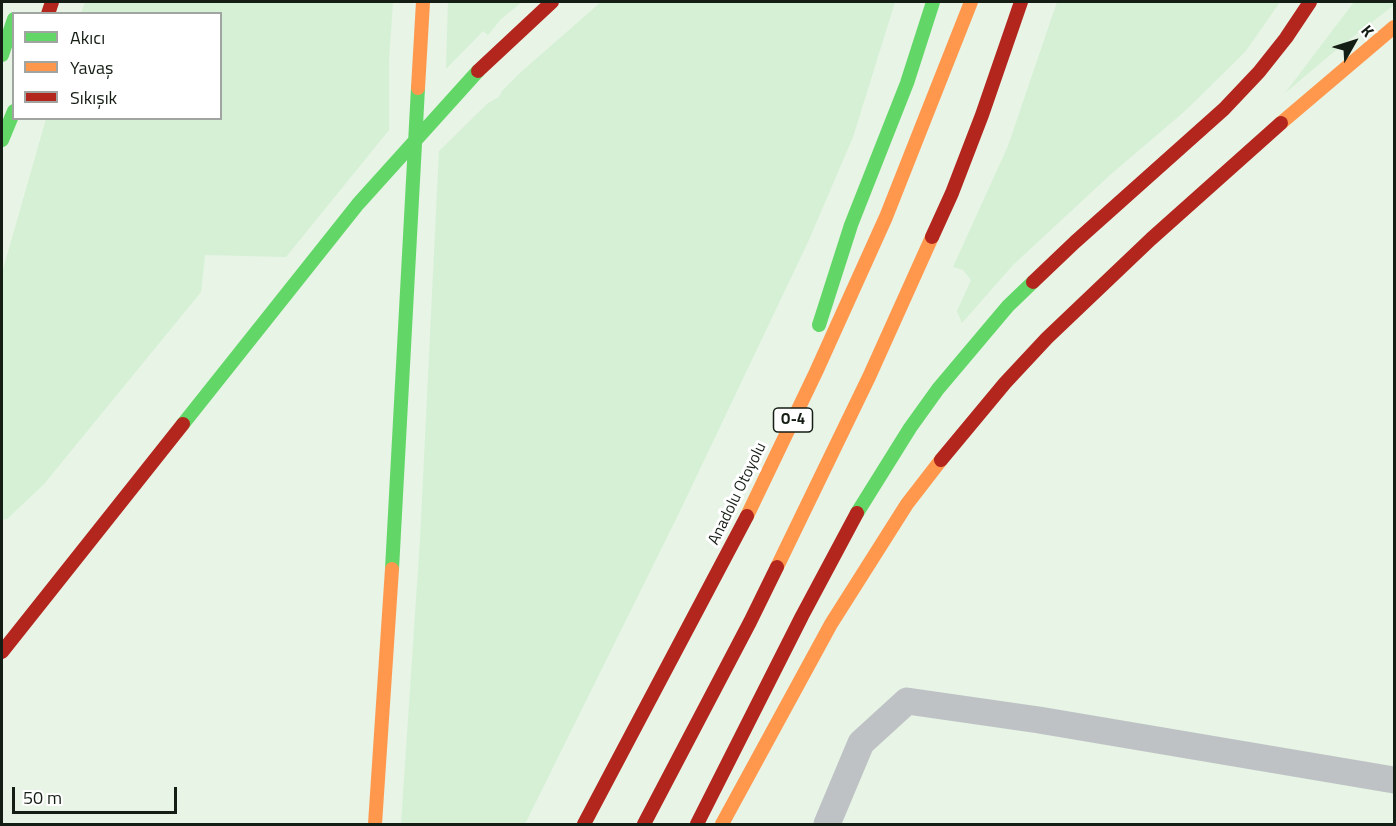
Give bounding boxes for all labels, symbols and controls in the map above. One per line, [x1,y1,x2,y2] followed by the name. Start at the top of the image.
[12,12,222,120] legend
[1324,12,1384,72] north arrow
[1356,19,1380,42] text: K
[70,24,105,51] text: Akıcı
[70,54,113,81] text: Yavaş
[70,84,117,111] text: Sıkışık
[774,408,812,432] road number: O-4
[705,440,771,548] street label: Anadolu Otoyolu
[15,775,180,813] scale bar
[23,784,62,811] text: 50 m

